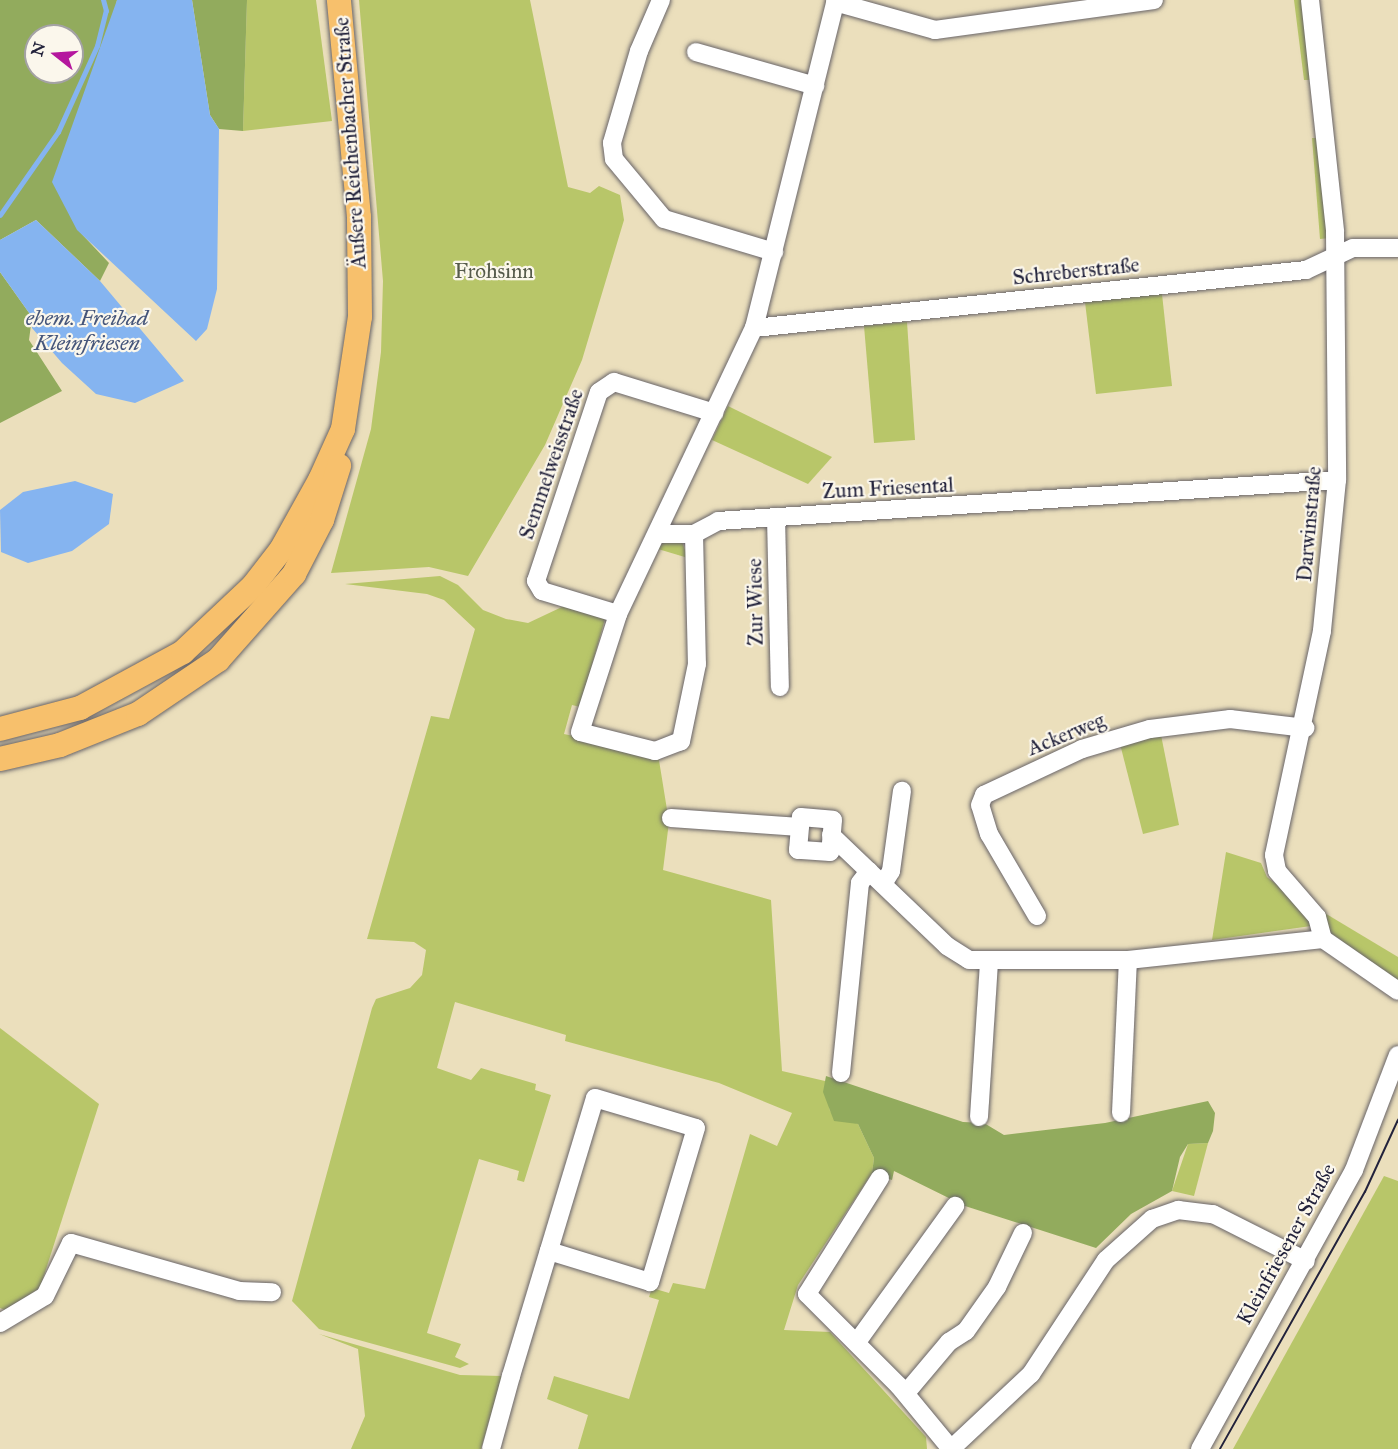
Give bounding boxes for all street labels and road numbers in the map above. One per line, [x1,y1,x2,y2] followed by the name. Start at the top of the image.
[329,16,371,270] street label: Äußere Reichenbacher Straße
[1011,252,1141,290] street label: Schreberstraße
[513,385,589,543] street label: Semmelweisstraße
[1291,465,1327,583] street label: Darwinstraße
[822,472,954,504] street label: Zum Friesental
[742,558,768,646] street label: Zur Wiese
[1024,707,1108,761] street label: Ackerweg
[1231,1159,1341,1329] street label: Kleinfriesener Straße

